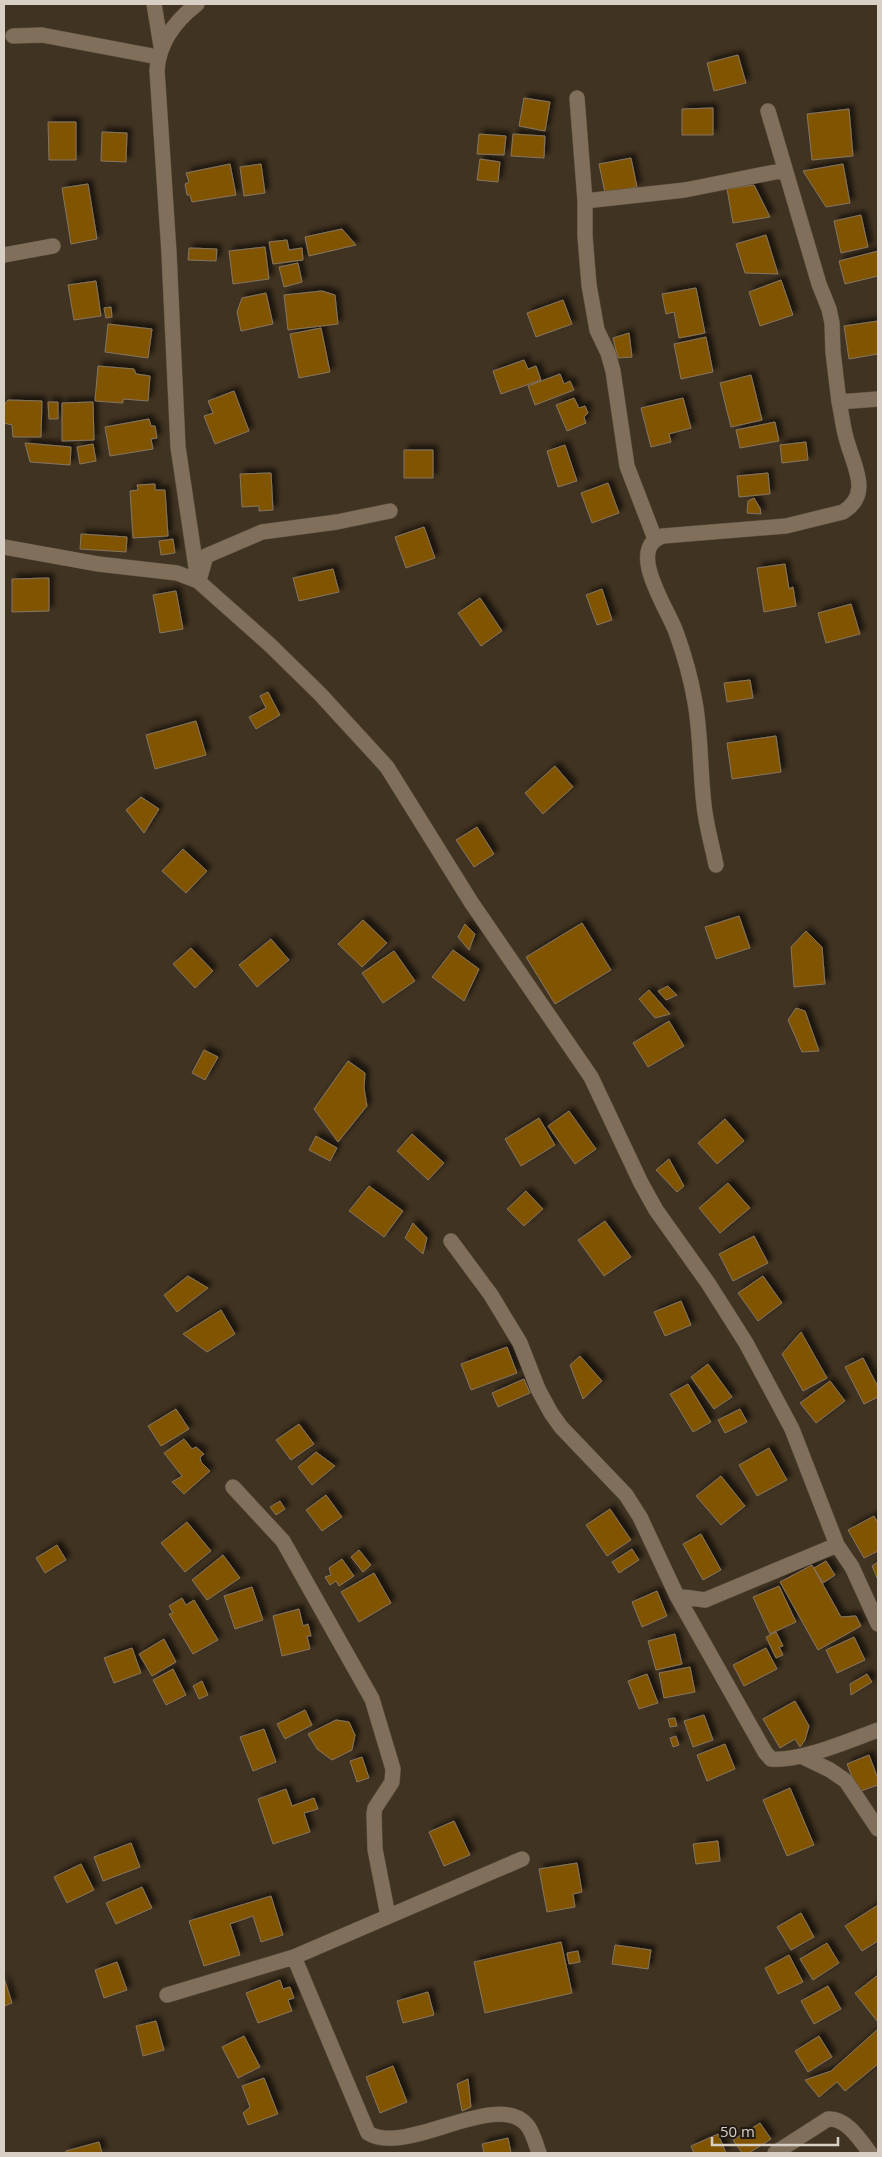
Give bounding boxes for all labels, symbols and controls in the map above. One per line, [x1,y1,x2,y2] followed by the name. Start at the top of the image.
[712,2114,838,2146] scale bar
[720,2121,755,2141] text: 50 m

